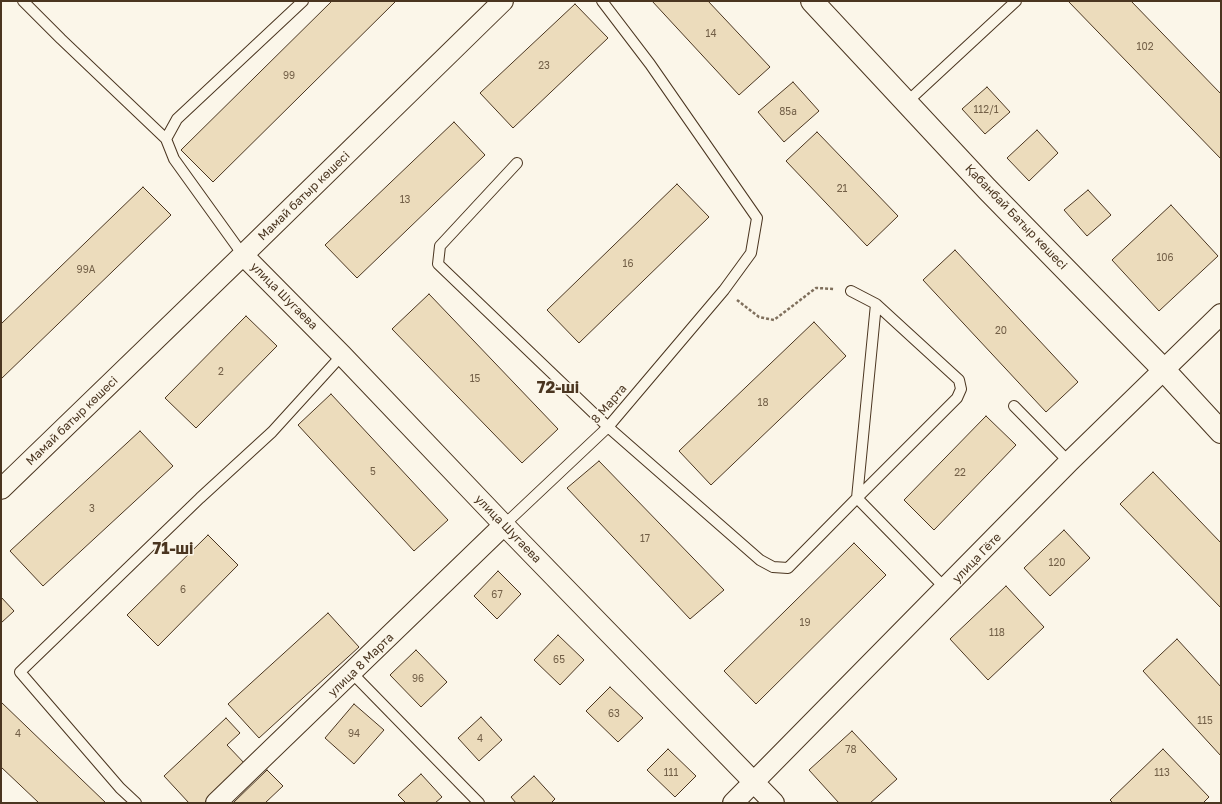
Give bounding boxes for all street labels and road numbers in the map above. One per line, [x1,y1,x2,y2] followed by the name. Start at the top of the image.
[255,148,353,244] street label: Мамай батыр көшесі
[962,161,1070,273] street label: Қабанбай Батыр көшесі
[247,259,321,333] street label: улица Шугаева
[23,373,121,469] street label: Мамай батыр көшесі
[588,382,630,426] street label: 8 Марта
[472,492,544,566] street label: улица Шугаева
[950,530,1004,586] street label: улица Гёте
[325,630,397,700] street label: улица 8 Марта

